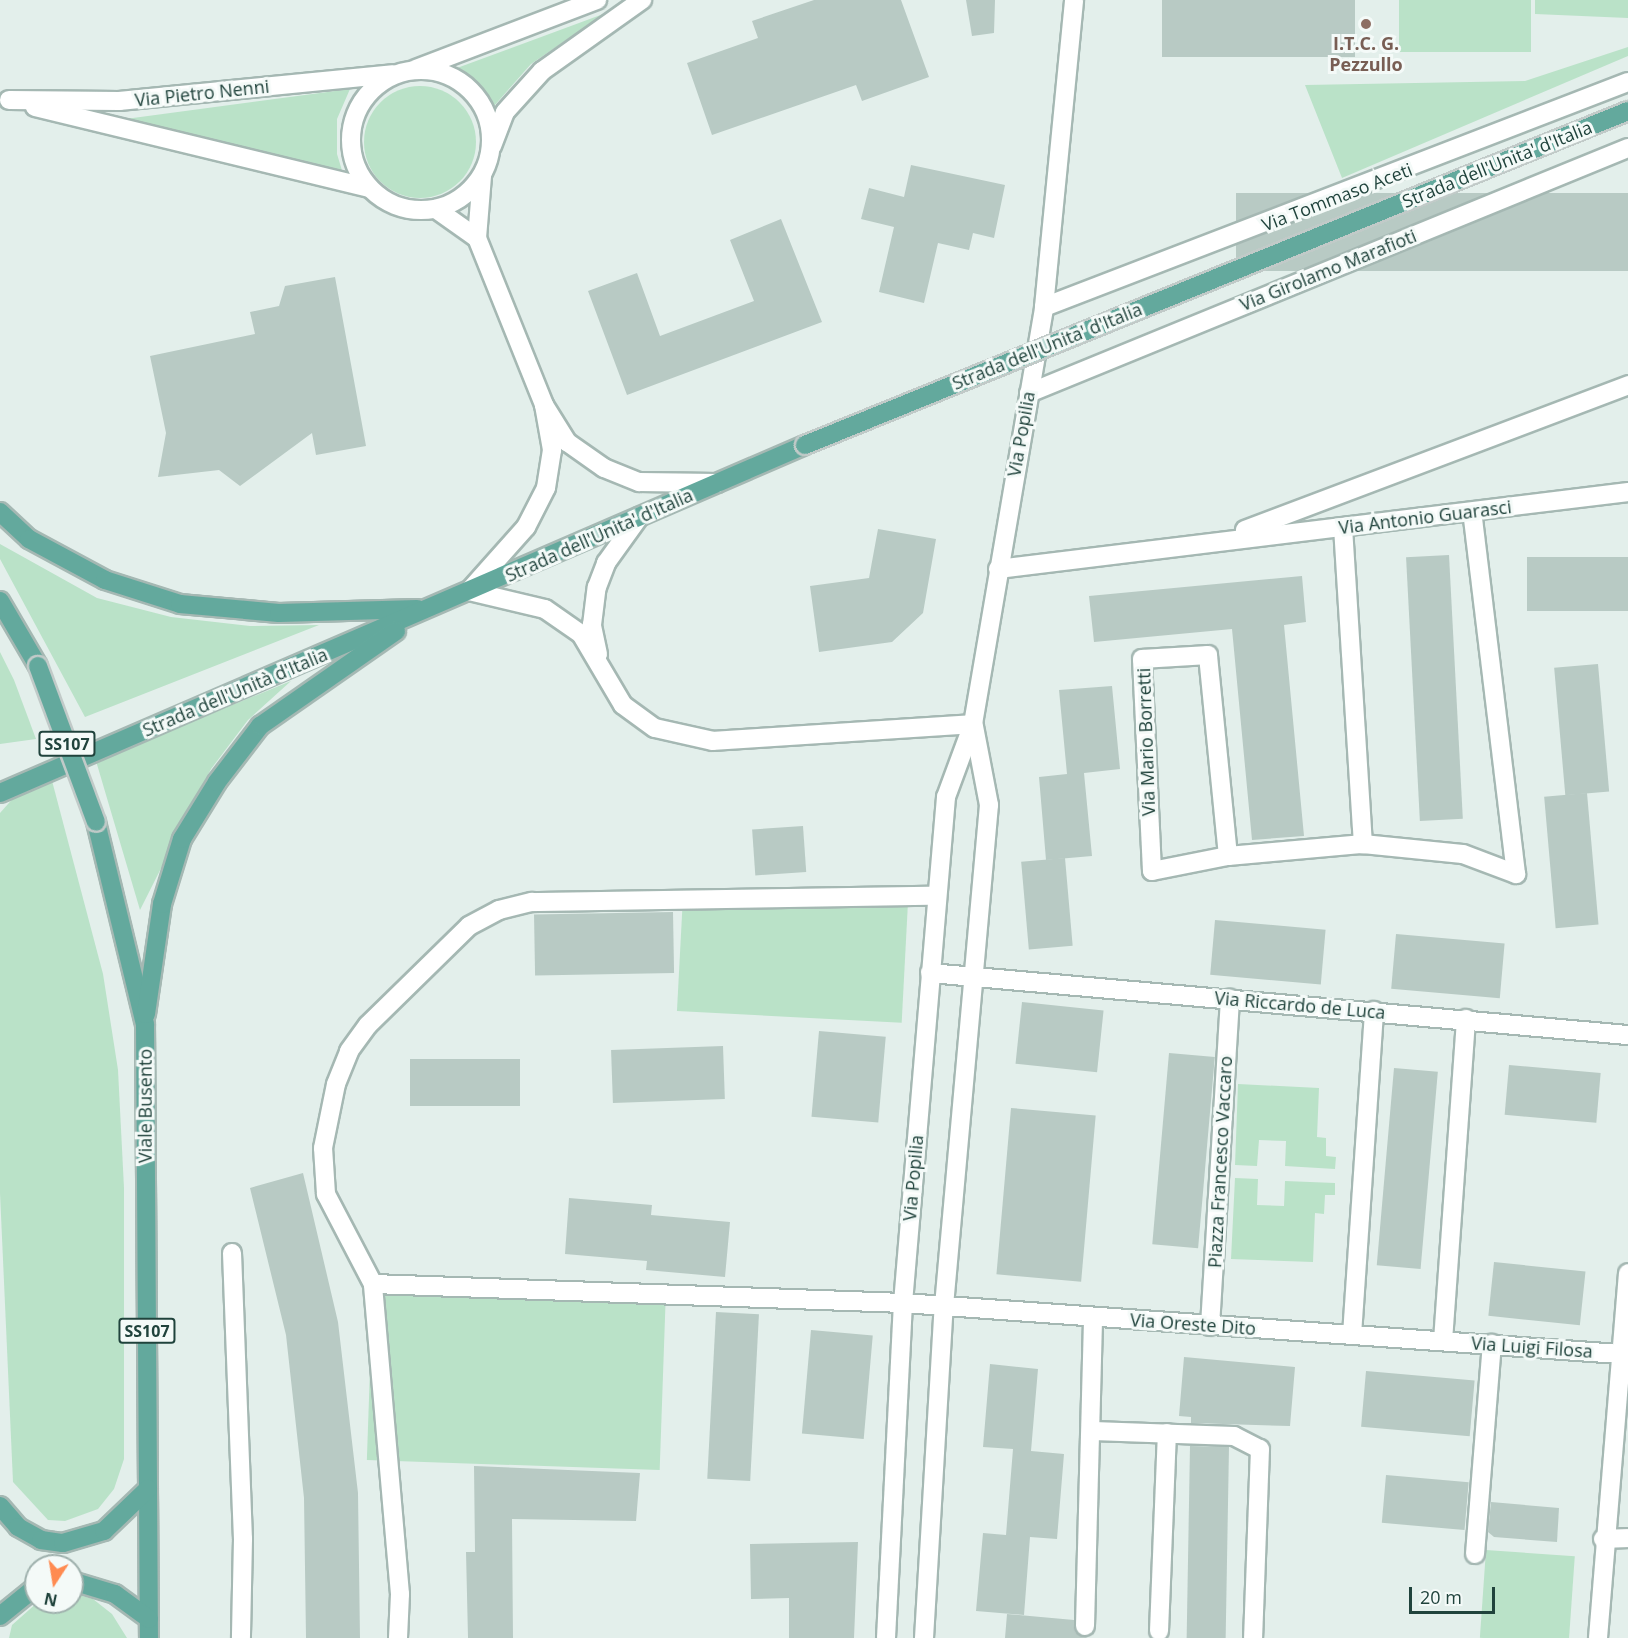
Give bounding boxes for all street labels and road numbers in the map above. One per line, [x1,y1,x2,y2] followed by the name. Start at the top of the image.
[134,75,270,111] street label: Via Pietro Nenni
[1399,116,1595,212] street label: Strada dell'Unita' d'Italia
[1259,158,1415,236] street label: Via Tommaso Aceti
[1237,225,1419,315] street label: Via Girolamo Marafioti
[949,298,1145,394] street label: Strada dell'Unita' d'Italia
[1003,390,1039,478] street label: Via Popilia
[502,484,696,586] street label: Strada dell'Unita' d'Italia
[1337,496,1513,538] street label: Via Antonio Guarasci
[139,643,331,741] street label: Strada dell'Unità d'Italia
[1133,668,1159,816] street label: Via Mario Borretti
[37,731,97,757] road number: SS107
[1214,987,1386,1023] street label: Via Riccardo de Luca
[134,1049,156,1163] street label: Viale Busento
[1204,1055,1236,1269] street label: Piazza Francesco Vaccaro
[898,1134,928,1222] street label: Via Popilia
[1129,1309,1257,1339] street label: Via Oreste Dito
[117,1318,177,1344] road number: SS107
[1471,1332,1593,1362] street label: Via Luigi Filosa

